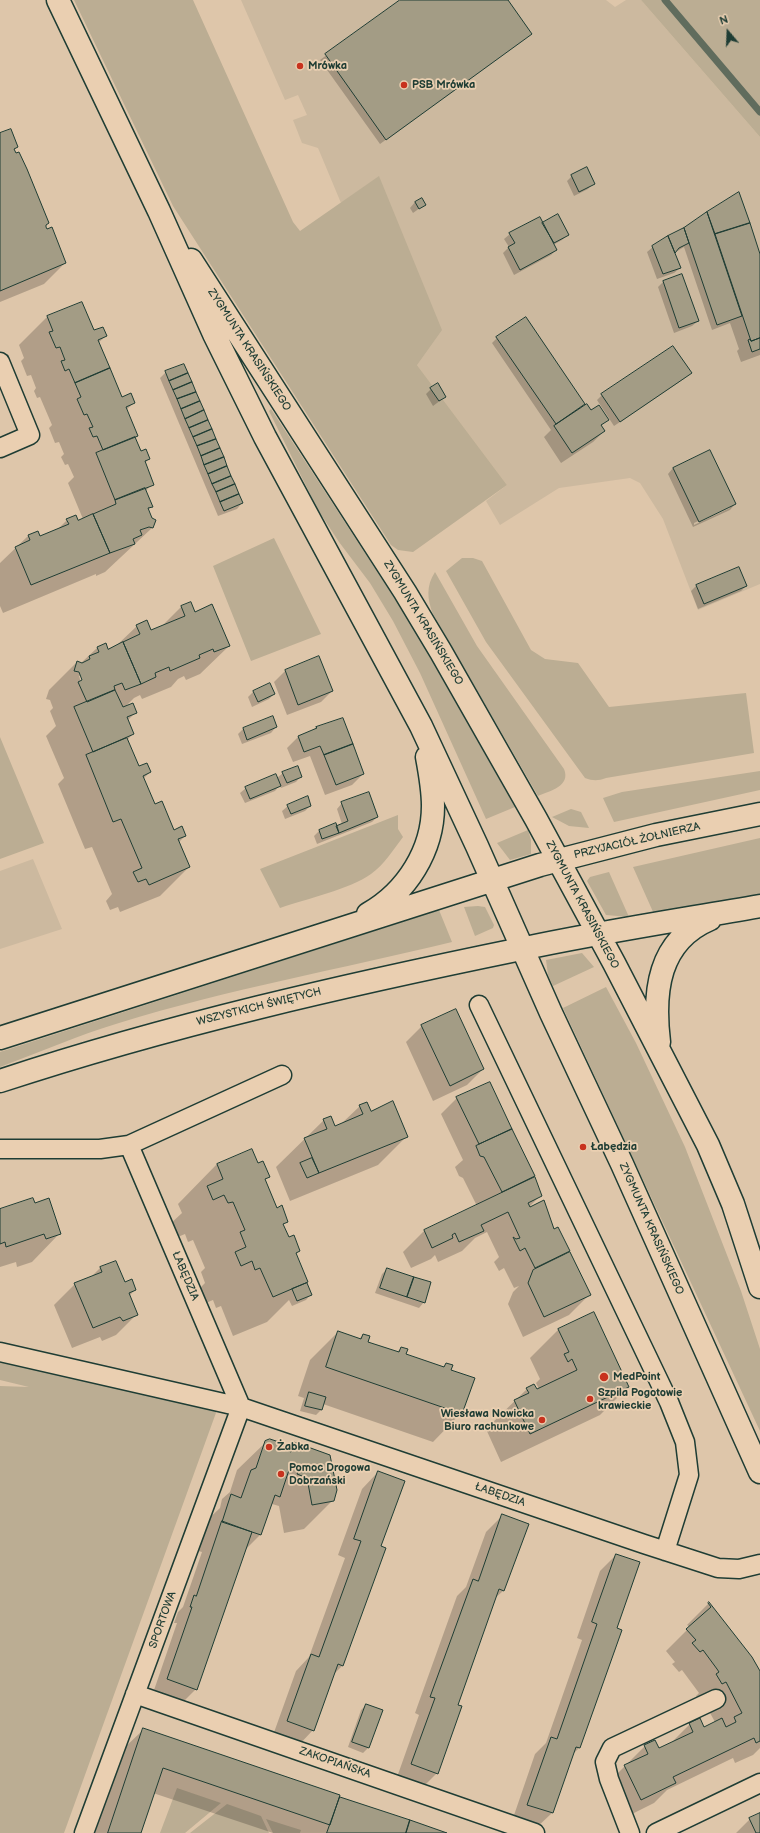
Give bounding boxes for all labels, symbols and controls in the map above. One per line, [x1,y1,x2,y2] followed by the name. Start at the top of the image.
[708,12,748,52] north arrow
[718,13,730,28] text: N
[308,59,347,73] place label: Mrówka
[295,61,305,71] marker: Mrówka
[412,78,475,92] place label: PSB Mrówka
[399,80,409,90] marker: PSB Mrówka
[205,286,293,414] street label: ZYGMUNTA KRASIŃSKIEGO
[381,558,465,688] street label: ZYGMUNTA KRASIŃSKIEGO
[573,820,701,862] street label: PRZYJACIÓŁ ŻOŁNIERZA
[543,839,621,971] street label: ZYGMUNTA KRASIŃSKIEGO
[195,985,323,1029] street label: WSZYSTKICH ŚWIĘTYCH
[591,1140,637,1154] place label: Łabędzia
[578,1142,588,1152] marker: Łabędzia
[616,1161,686,1297] street label: ZYGMUNTA KRASIŃSKIEGO
[169,1249,201,1303] street label: ŁABĘDZIA
[613,1370,660,1384] place label: MedPoint
[598,1371,610,1383] marker: MedPoint
[598,1386,682,1412] place label: Szpila Pogotowie krawieckie
[585,1394,595,1404] marker: Szpila Pogotowie krawieckie
[441,1407,534,1433] place label: Wiesława Nowicka Biuro rachunkowe
[537,1415,547,1425] marker: Wiesława Nowicka Biuro rachunkowe
[277,1440,309,1454] place label: Żabka
[264,1442,274,1452] marker: Żabka
[289,1461,370,1487] place label: Pomoc Drogowa Dobrzański
[276,1469,286,1479] marker: Pomoc Drogowa Dobrzański
[473,1480,527,1510] street label: ŁABĘDZIA
[147,1590,179,1650] street label: SPORTOWA
[298,1745,372,1781] street label: ZAKOPIAŃSKA

